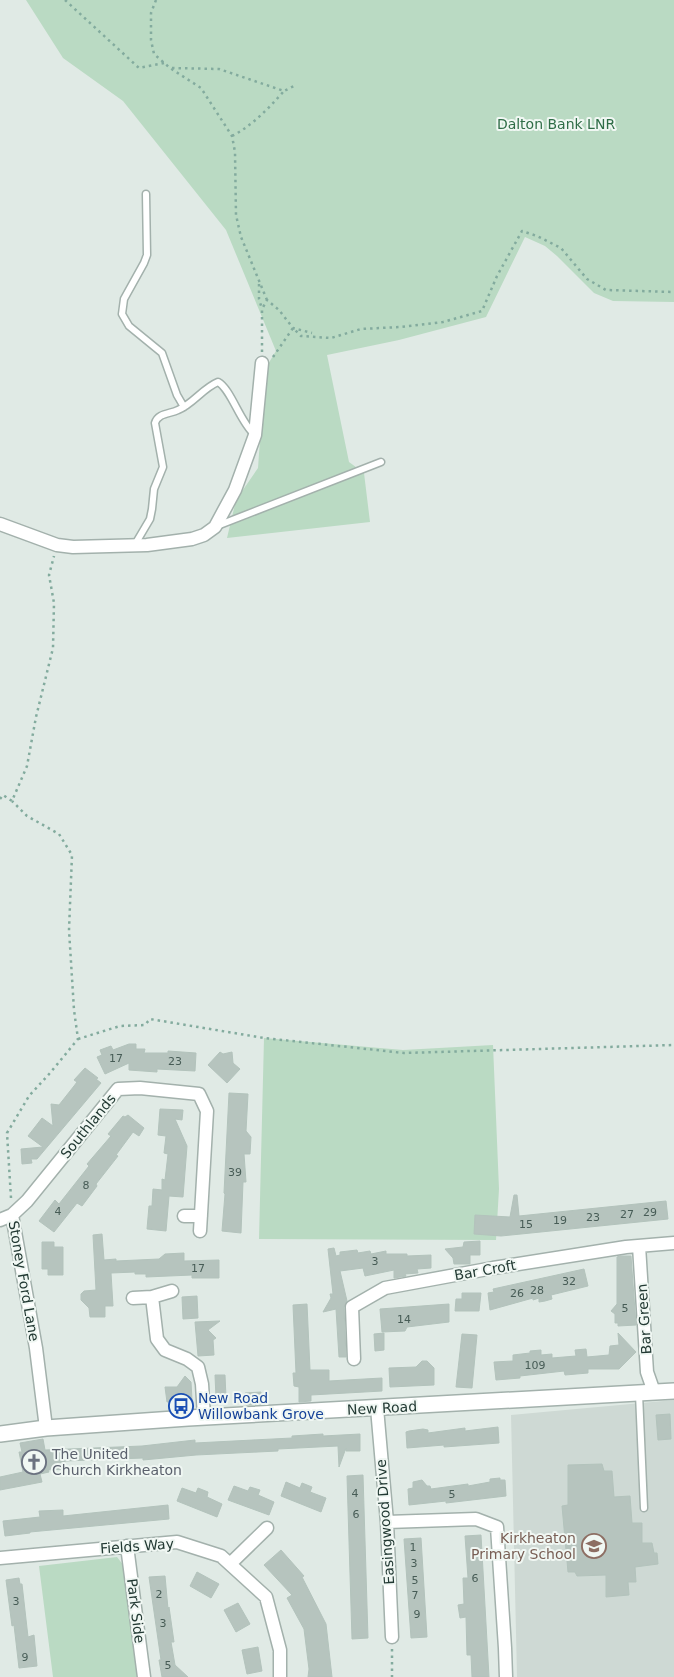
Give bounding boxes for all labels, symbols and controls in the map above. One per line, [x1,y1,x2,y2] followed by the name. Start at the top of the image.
[497,116,615,132] park label: Dalton Bank LNR
[109,1052,123,1065] house number: 17
[168,1055,182,1068] house number: 23
[57,1091,119,1161] street label: Southlands
[228,1166,242,1179] house number: 39
[83,1179,90,1192] house number: 8
[55,1205,62,1218] house number: 4
[643,1206,657,1219] house number: 29
[620,1208,634,1221] house number: 27
[586,1211,600,1224] house number: 23
[553,1214,567,1227] house number: 19
[519,1218,533,1231] house number: 15
[6,1220,42,1342] street label: Stoney Ford Lane
[372,1255,379,1268] house number: 3
[453,1257,518,1283] street label: Bar Croft
[191,1262,205,1275] house number: 17
[562,1275,576,1288] house number: 32
[634,1283,654,1355] street label: Bar Green
[530,1284,544,1297] house number: 28
[510,1287,524,1300] house number: 26
[622,1302,629,1315] house number: 5
[397,1313,411,1326] house number: 14
[525,1359,546,1372] house number: 109
[198,1390,324,1422] place label: New Road Willowbank Grove
[168,1393,194,1419] bus stop icon: New Road Willowbank Grove
[347,1398,417,1418] street label: New Road
[51,1446,182,1478] place label: The United Church Kirkheaton
[21,1449,47,1475] church icon: The United Church Kirkheaton
[373,1459,397,1585] street label: Easingwood Drive
[352,1487,359,1500] house number: 4
[449,1488,456,1501] house number: 5
[353,1508,360,1521] house number: 6
[471,1530,576,1562] place label: Kirkheaton Primary School
[581,1533,607,1559] school or university icon: Kirkheaton Primary School
[100,1535,174,1557] street label: Fields Way
[410,1541,417,1554] house number: 1
[411,1557,418,1570] house number: 3
[472,1572,479,1585] house number: 6
[412,1574,419,1587] house number: 5
[124,1578,148,1644] street label: Park Side
[156,1588,163,1601] house number: 2
[412,1589,419,1602] house number: 7
[13,1595,20,1608] house number: 3
[414,1608,421,1621] house number: 9
[160,1617,167,1630] house number: 3
[22,1651,29,1664] house number: 9
[165,1659,172,1672] house number: 5

